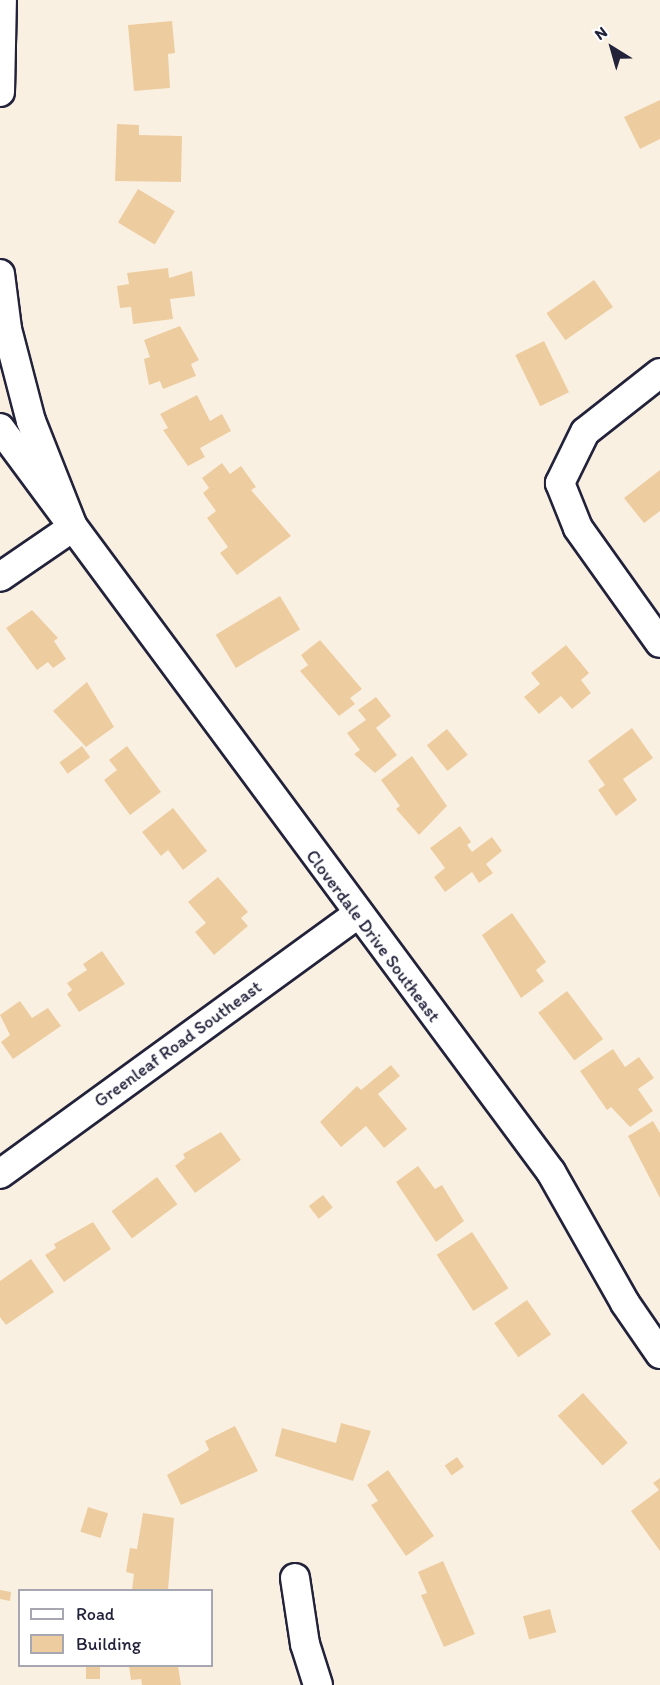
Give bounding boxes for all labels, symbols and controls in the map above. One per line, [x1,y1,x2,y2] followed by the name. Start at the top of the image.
[582,18,642,78] north arrow
[591,22,611,44] text: N
[301,846,445,1026] street label: Cloverdale Drive Southeast
[90,976,266,1112] street label: Greenleaf Road Southeast
[18,1589,213,1667] legend
[76,1603,115,1625] text: Road
[76,1633,141,1655] text: Building

